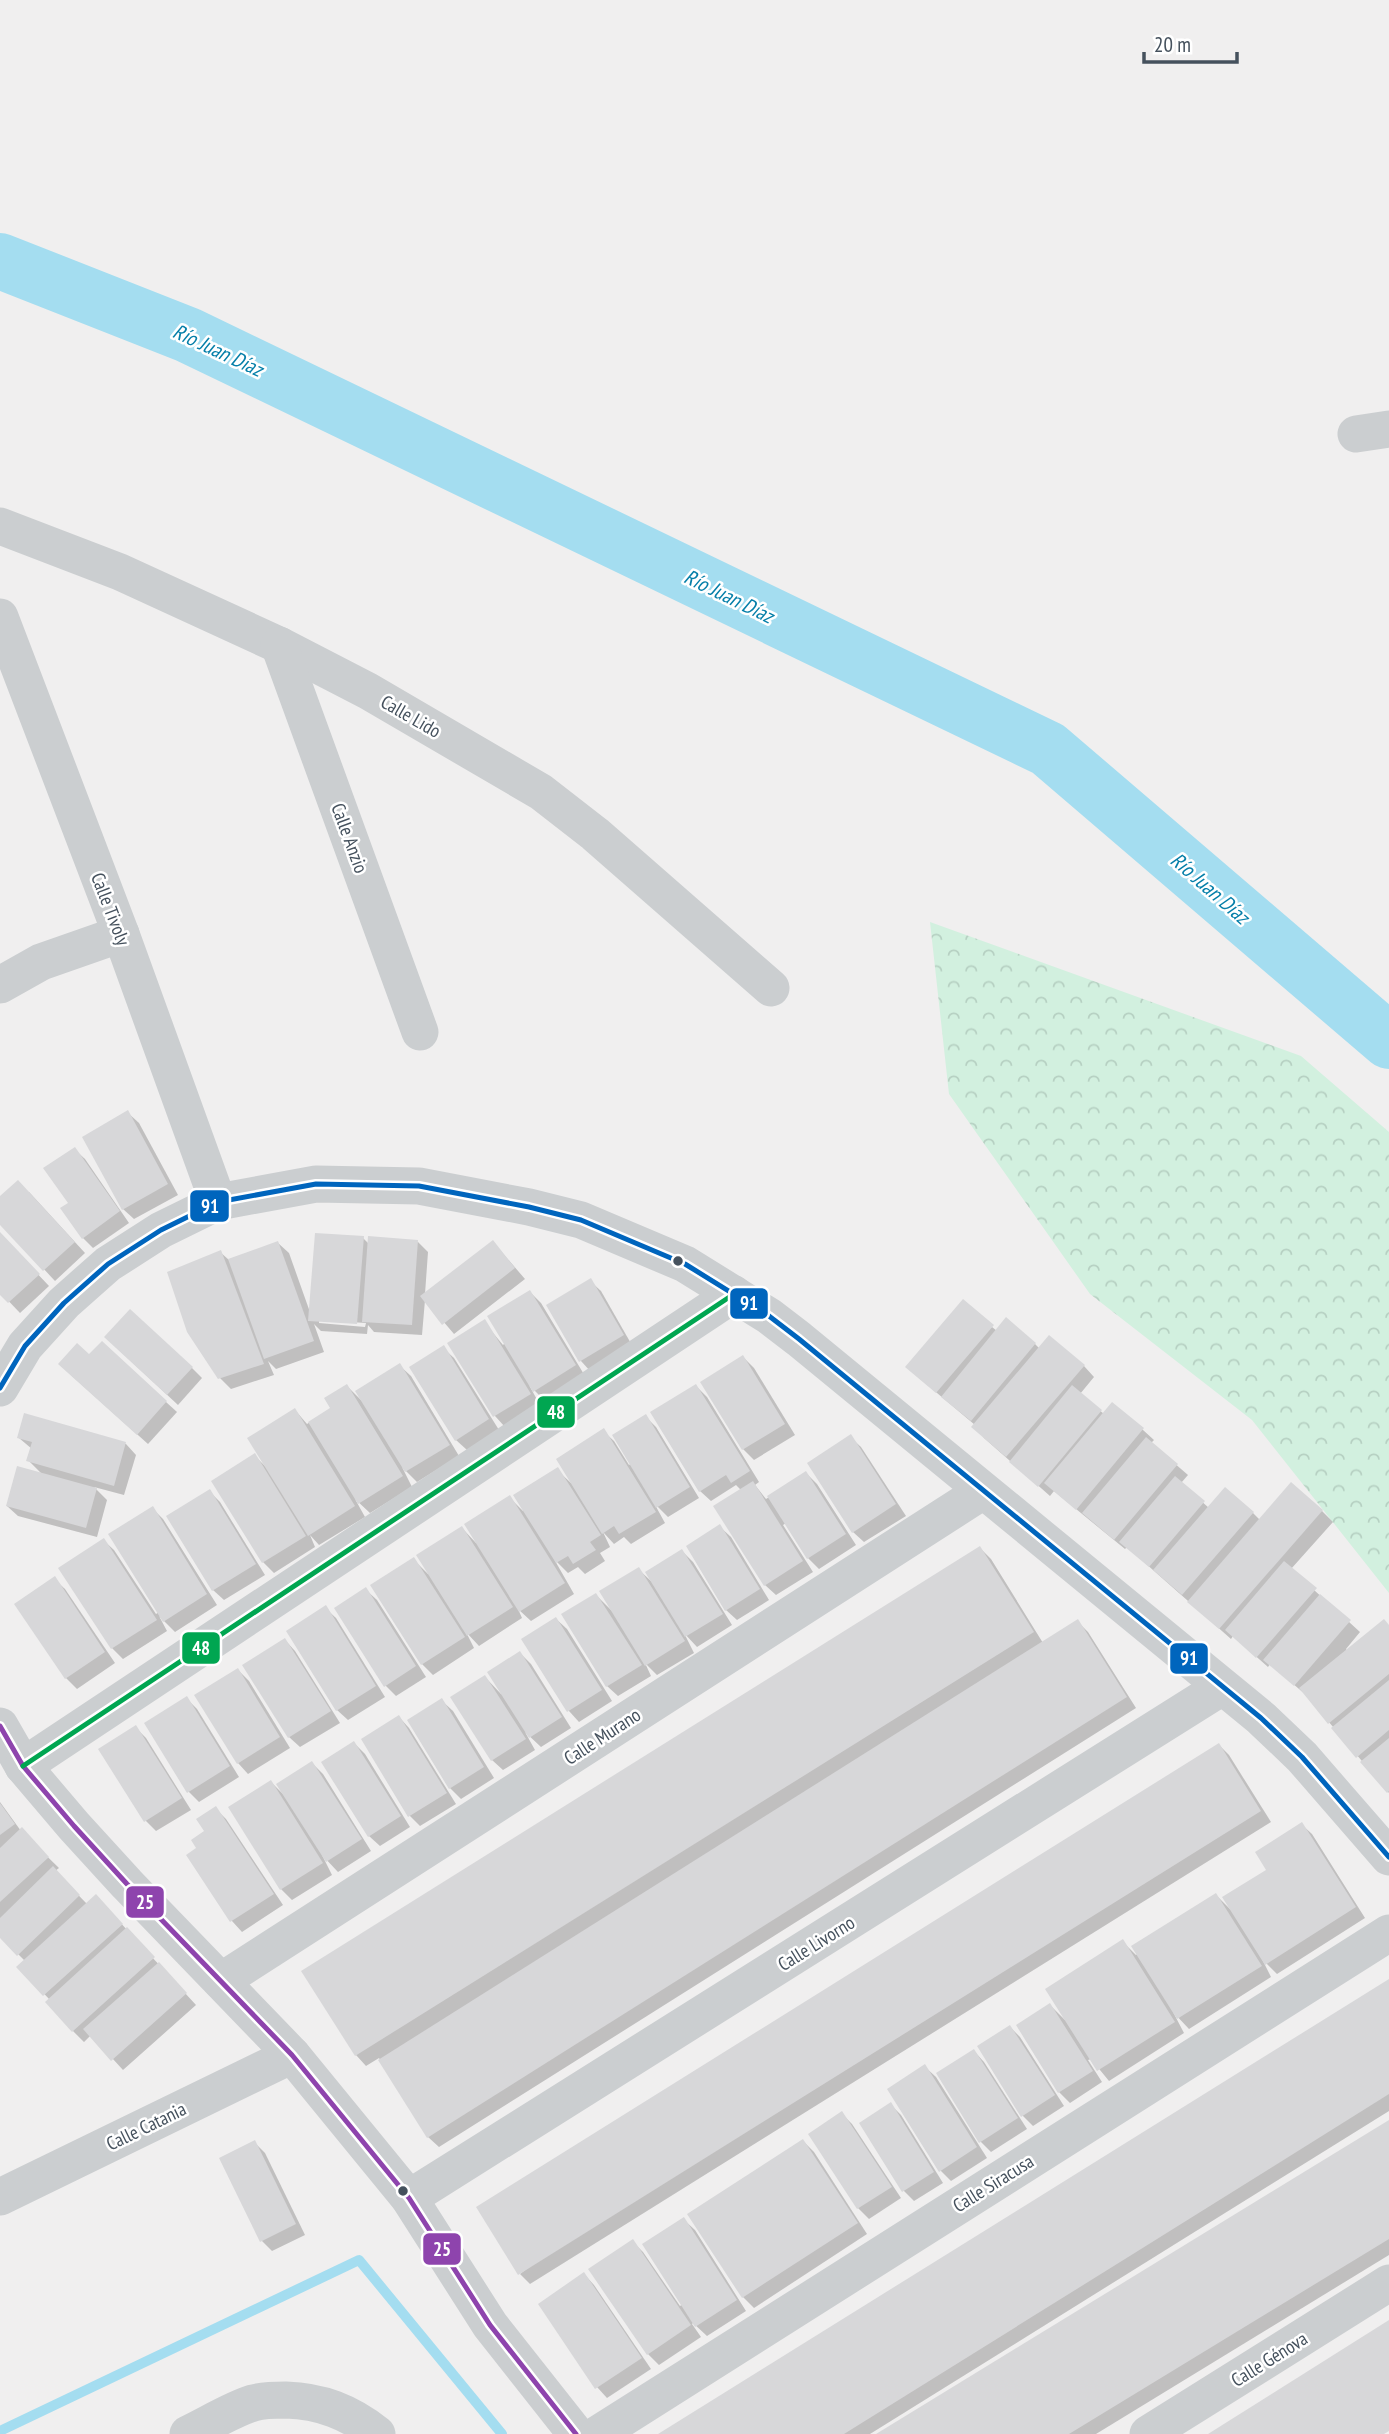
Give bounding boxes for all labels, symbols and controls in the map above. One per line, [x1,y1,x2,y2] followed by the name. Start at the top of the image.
[1144,21,1237,65] scale bar
[1154,31,1191,58] text: 20 m
[169,317,269,384] water label: Río Juan Díaz
[680,563,780,630] water label: Río Juan Díaz
[377,689,445,743] street label: Calle Lido
[326,800,374,876] street label: Calle Anzio
[1165,846,1257,931] water label: Río Juan Díaz
[86,869,136,950] street label: Calle Tivoly
[189,1189,230,1223] line badge: 91
[201,1194,219,1218] text: 91
[671,1254,685,1268] unlabelled marker
[729,1287,769,1320] line badge: 91
[740,1291,758,1315] text: 91
[536,1395,576,1429] line badge: 48
[547,1400,565,1424] text: 48
[181,1631,221,1665] line badge: 48
[192,1636,210,1660] text: 48
[1169,1642,1209,1675] line badge: 91
[1180,1646,1198,1670] text: 91
[559,1702,645,1770] street label: Calle Murano
[125,1885,165,1919] line badge: 25
[136,1890,154,1914] text: 25
[773,1910,859,1976] street label: Calle Livorno
[102,2096,190,2156] street label: Calle Catania
[948,2149,1038,2217] street label: Calle Siracusa
[396,2184,410,2198] unlabelled marker
[422,2232,462,2266] line badge: 25
[433,2237,451,2261] text: 25
[1226,2326,1312,2392] street label: Calle Génova

